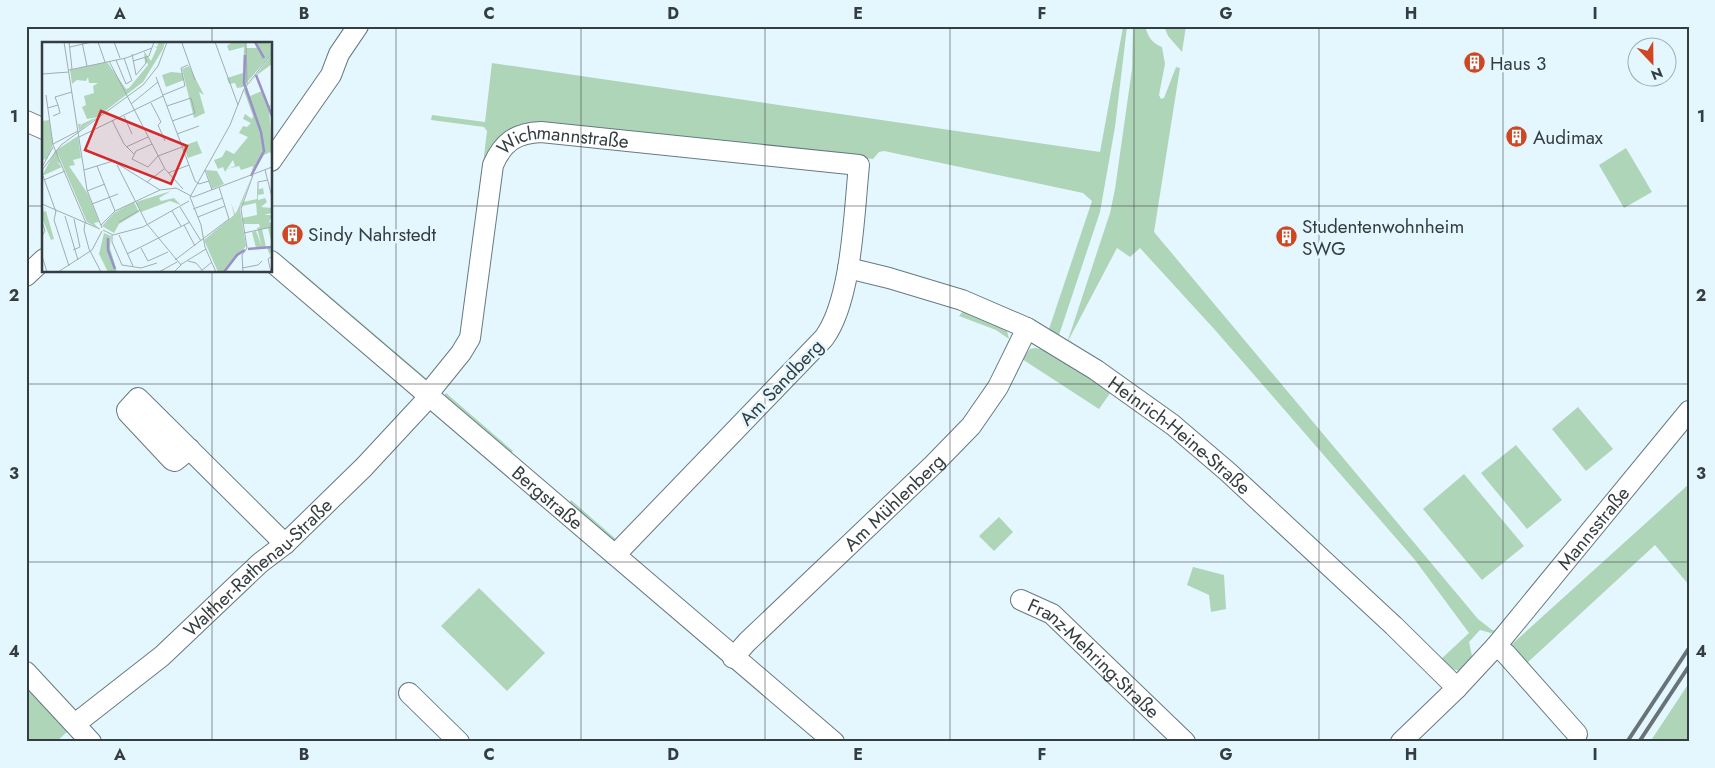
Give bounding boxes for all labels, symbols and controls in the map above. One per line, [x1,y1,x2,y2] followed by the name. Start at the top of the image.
[113,2,126,25] text: A
[299,2,309,25] text: B
[483,2,495,25] text: C
[667,2,679,25] text: D
[853,2,863,25] text: E
[1038,2,1046,25] text: F
[1219,2,1233,25] text: G
[1405,2,1417,25] text: H
[1592,2,1598,25] text: I
[1628,38,1678,88] north arrow
[42,42,272,272] inset map
[1490,50,1546,77] place label: Haus 3
[1462,51,1486,75] building icon: Haus 3
[1648,63,1666,85] text: N
[10,105,18,128] text: 1
[1697,105,1705,128] text: 1
[491,119,630,161] street label: Wichmannstraße
[1533,124,1603,151] place label: Audimax
[1505,125,1529,149] building icon: Audimax
[1302,213,1464,262] place label: Studentenwohnheim SWG
[308,221,436,248] place label: Sindy Nahrstedt
[280,222,304,246] building icon: Sindy Nahrstedt
[1274,225,1298,249] building icon: Studentenwohnheim SWG
[9,284,19,307] text: 2
[1696,284,1706,307] text: 2
[733,333,830,432] street label: Am Sandberg
[1102,370,1257,501] street label: Heinrich-Heine-Straße
[838,448,951,557] street label: Am Mühlenberg
[506,460,589,536] street label: Bergstraße
[9,462,19,485] text: 3
[1696,462,1706,485] text: 3
[1551,481,1636,576] street label: Mannsstraße
[177,492,339,643] street label: Walther-Rathenau-Straße
[1023,592,1166,725] street label: Franz-Mehring-Straße
[8,640,20,663] text: 4
[1695,640,1707,663] text: 4
[113,743,126,766] text: A
[299,743,309,766] text: B
[483,743,495,766] text: C
[667,743,679,766] text: D
[853,743,863,766] text: E
[1038,743,1046,766] text: F
[1219,743,1233,766] text: G
[1405,743,1417,766] text: H
[1592,743,1598,766] text: I

